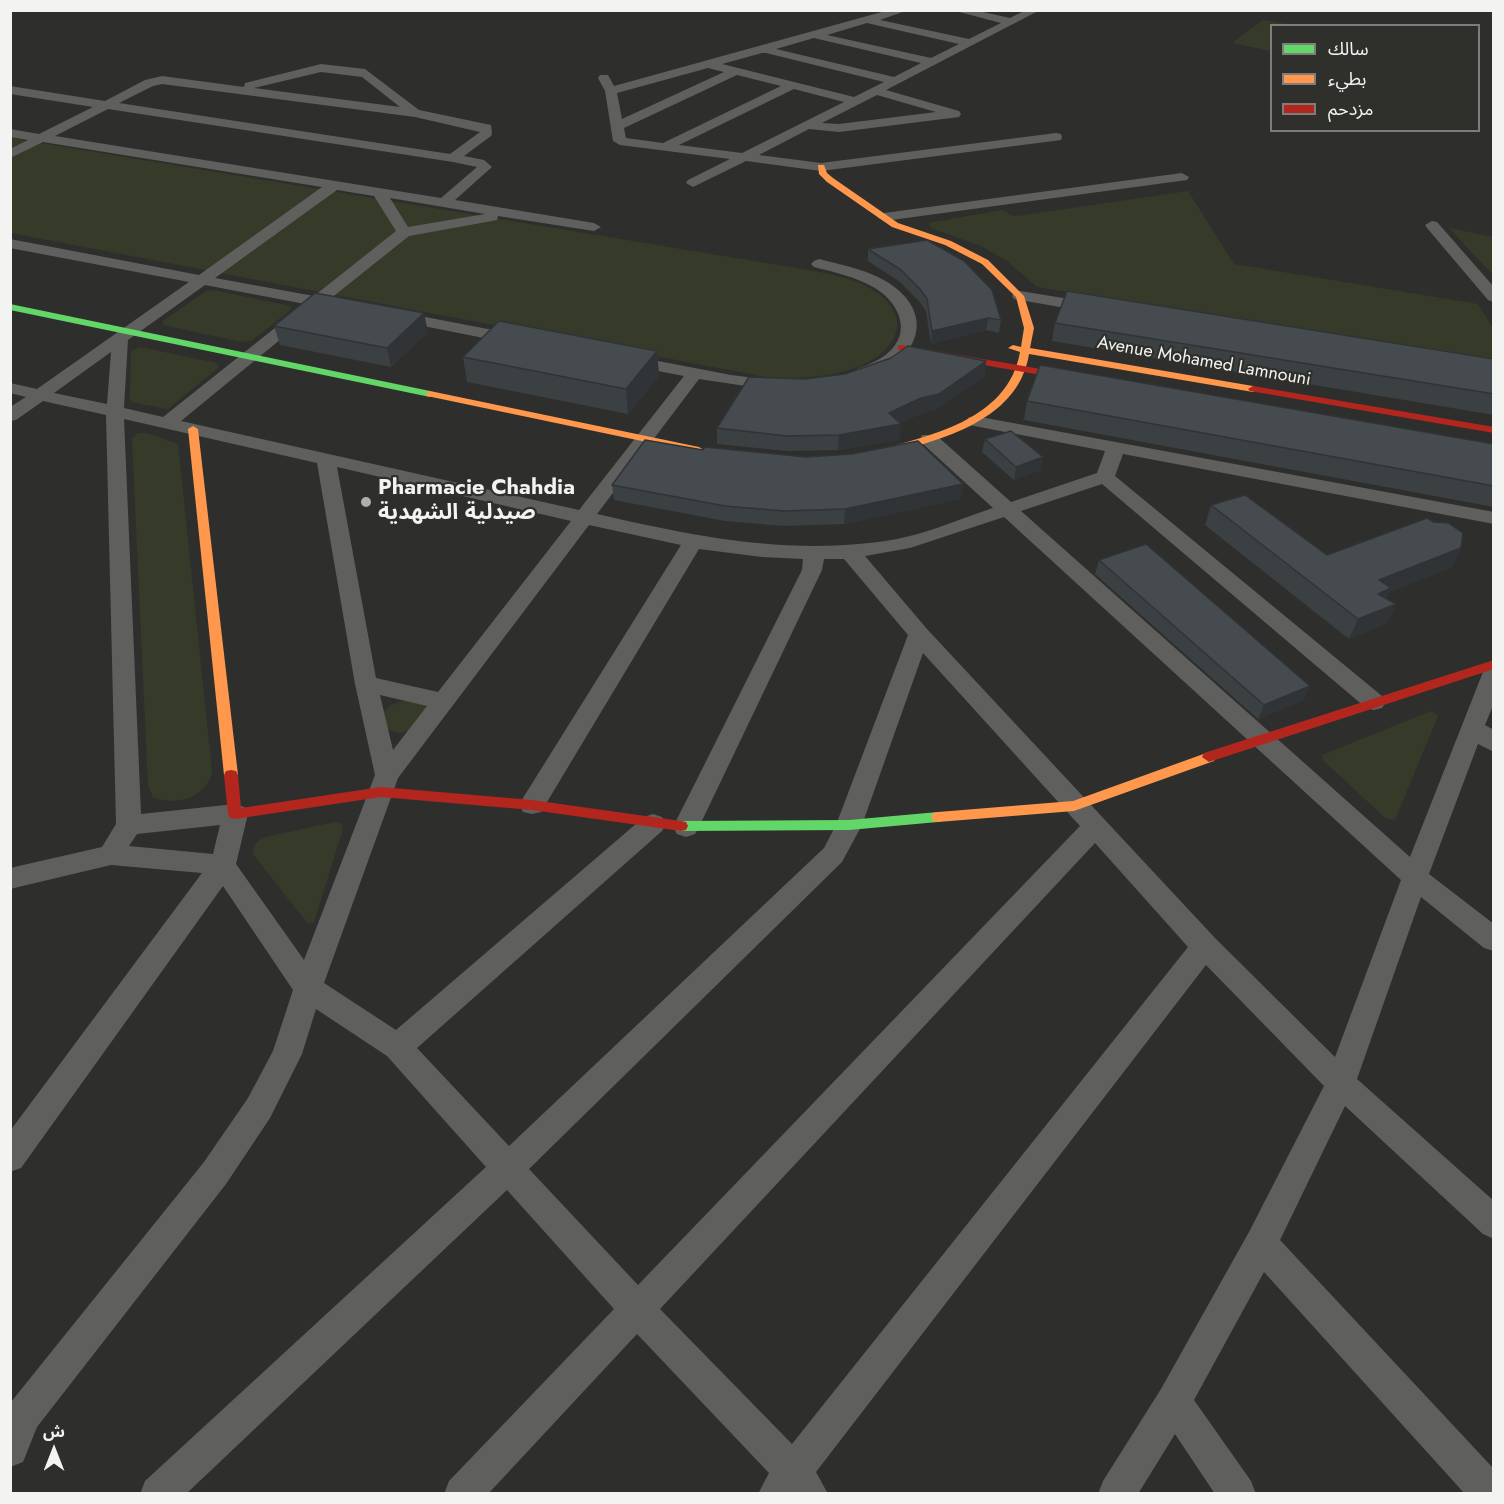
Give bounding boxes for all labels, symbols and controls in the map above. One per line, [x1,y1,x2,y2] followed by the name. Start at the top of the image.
[1270,24,1480,132] legend
[1328,36,1369,62] text: سالك
[1328,66,1366,92] text: بطيء
[1328,96,1373,122] text: مزدحم
[1095,333,1313,391] street label: Avenue Mohamed Lamnouni
[378,476,575,528] place label: Pharmacie Chahdia صيدلية الشهدية
[359,495,373,509] marker: Pharmacie Chahdia صيدلية الشهدية
[24,1420,84,1480] north arrow
[43,1420,65,1443] text: ش

